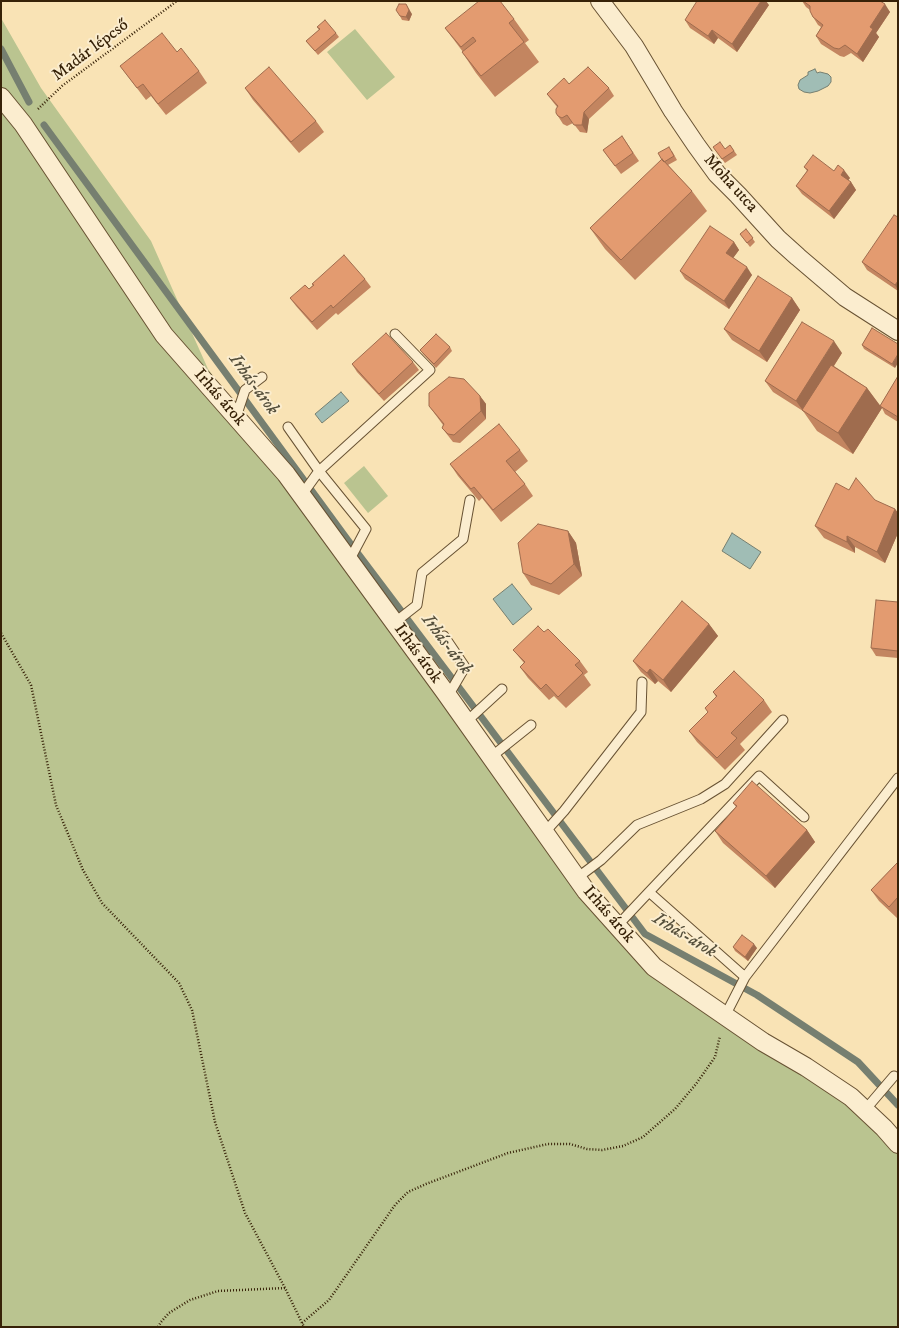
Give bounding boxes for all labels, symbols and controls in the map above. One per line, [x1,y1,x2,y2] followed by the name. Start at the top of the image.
[49,16,133,86] street label: Madár lépcső
[699,151,761,217] street label: Moha utca
[224,350,282,420] water label: Irhás-árok
[189,365,249,431] street label: Irhás árok
[416,610,476,680] water label: Irhás-árok
[388,620,446,688] street label: Irhás árok
[578,882,638,948] street label: Irhás árok
[648,909,720,963] water label: Irhás-árok

